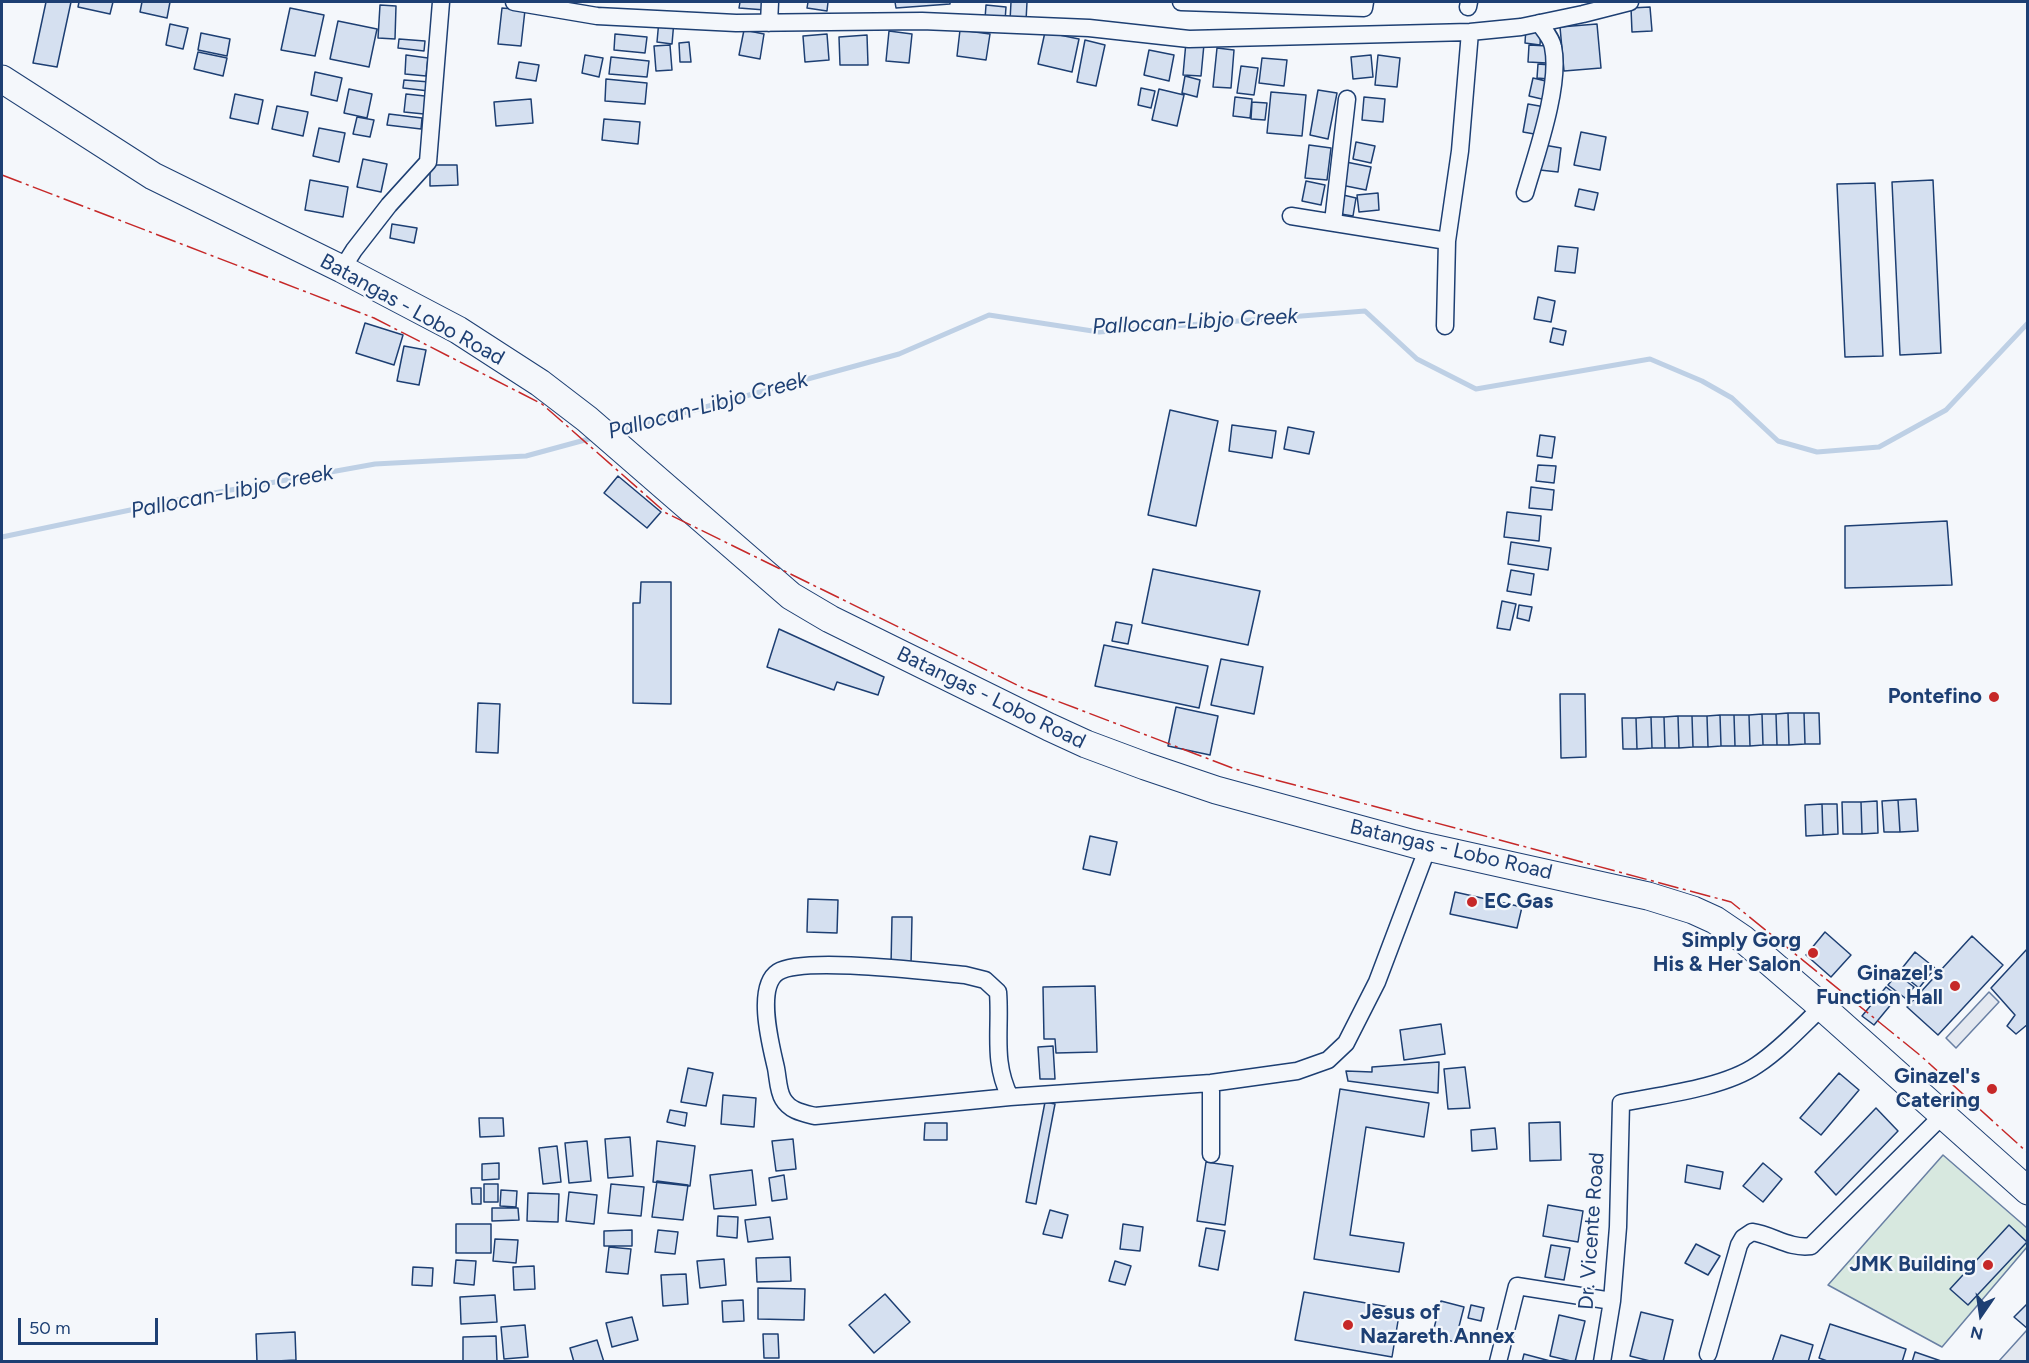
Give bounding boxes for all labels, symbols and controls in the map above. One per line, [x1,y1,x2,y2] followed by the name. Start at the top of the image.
[315,249,509,371] street label: Batangas - Lobo Road
[1092,303,1298,341] water label: Pallocan-Libjo Creek
[605,367,811,445] water label: Pallocan-Libjo Creek
[128,459,336,525] water label: Pallocan-Libjo Creek
[892,641,1090,755] street label: Batangas - Lobo Road
[1888,684,1982,710] place label: Pontefino
[1987,690,2001,704] marker: Pontefino
[1347,814,1555,886] street label: Batangas - Lobo Road
[1484,889,1553,915] place label: EC Gas
[1465,895,1479,909] marker: EC Gas
[1653,928,1801,978] place label: Simply Gorg His & Her Salon
[1806,946,1820,960] marker: Simply Gorg His & Her Salon
[1816,961,1943,1011] place label: Ginazel's Function Hall
[1948,979,1962,993] marker: Ginazel's Function Hall
[1894,1064,1980,1114] place label: Ginazel's Catering
[1985,1082,1999,1096] marker: Ginazel's Catering
[1574,1151,1610,1311] street label: Dr. Vicente Road
[1849,1252,1976,1278] place label: JMK Building
[1981,1258,1995,1272] marker: JMK Building
[1951,1285,2011,1345] north arrow
[1360,1300,1515,1350] place label: Jesus of Nazareth Annex
[21,1306,160,1344] scale bar
[29,1317,71,1339] text: 50 m
[1341,1318,1355,1332] marker: Jesus of Nazareth Annex
[1969,1322,1985,1344] text: N

